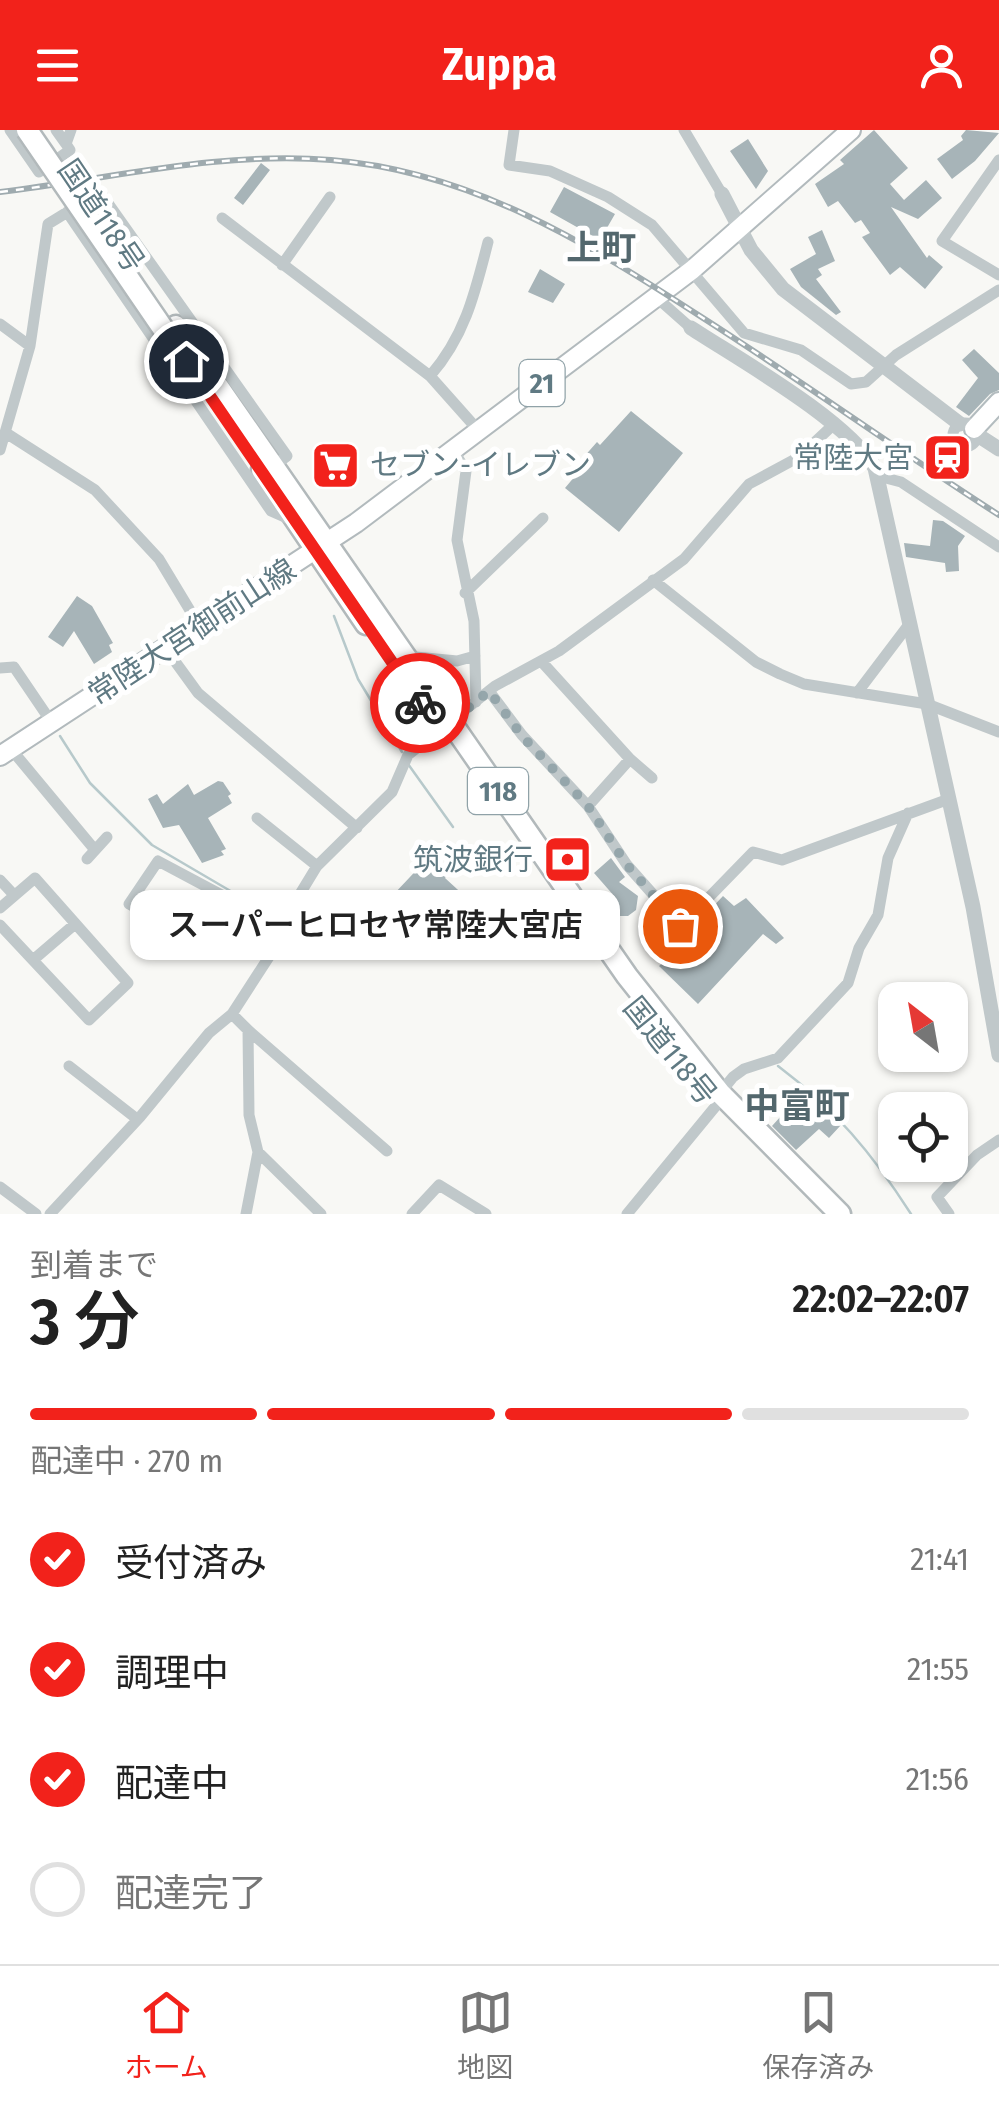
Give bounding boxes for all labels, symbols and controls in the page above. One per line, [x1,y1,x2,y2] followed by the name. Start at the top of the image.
[30,38,85,93] icon: menu
[442,38,557,92] text: Zuppa
[914,38,969,93] icon: person
[50,153,152,279] street label: 国道118号
[566,227,636,269] district label: 上町
[144,319,229,404] pin
[159,334,214,389] icon: home
[520,360,564,406] road number: 21
[922,432,974,484] station icon: 常陸大宮
[309,439,361,491] supermarket icon: セブン-イレブン
[793,440,913,476] place label: 常陸大宮
[370,447,591,483] place label: セブン-イレブン
[82,552,302,712] street label: 常陸大宮御前山線
[370,653,470,753] courier
[393,676,448,731] icon: bike
[468,768,528,814] road number: 118
[542,834,594,886] bank icon: 筑波銀行
[413,842,533,878] place label: 筑波銀行
[638,884,723,969] pin
[130,891,620,961] callout: スーパーヒロセヤ常陸大宮店
[653,899,708,954] icon: bag
[167,906,583,944] text: スーパーヒロセヤ常陸大宮店
[878,982,968,1072] north arrow
[878,982,968,1182] map controls
[616,990,724,1112] street label: 国道118号
[744,1085,850,1127] district label: 中富町
[878,1092,968,1182] button: locate
[30,1246,158,1284] text: 到着まで
[793,1276,969,1322] text: 22:02–22:07
[30,1283,139,1361] text: 3 分
[30,1442,223,1480] text: 配達中 · 270 m
[30,1532,85,1587] icon: check
[115,1540,267,1586] text: 受付済み
[910,1540,969,1578] text: 21:41
[30,1642,85,1697] icon: check
[115,1650,229,1696] text: 調理中
[907,1650,969,1688] text: 21:55
[30,1752,85,1807] icon: check
[115,1760,229,1806] text: 配達中
[906,1760,969,1798] text: 21:56
[115,1870,267,1916] text: 配達完了
[125,1985,208,2085] tab: ホーム
[457,1985,513,2085] tab: 地図
[762,1985,874,2085] tab: 保存済み

